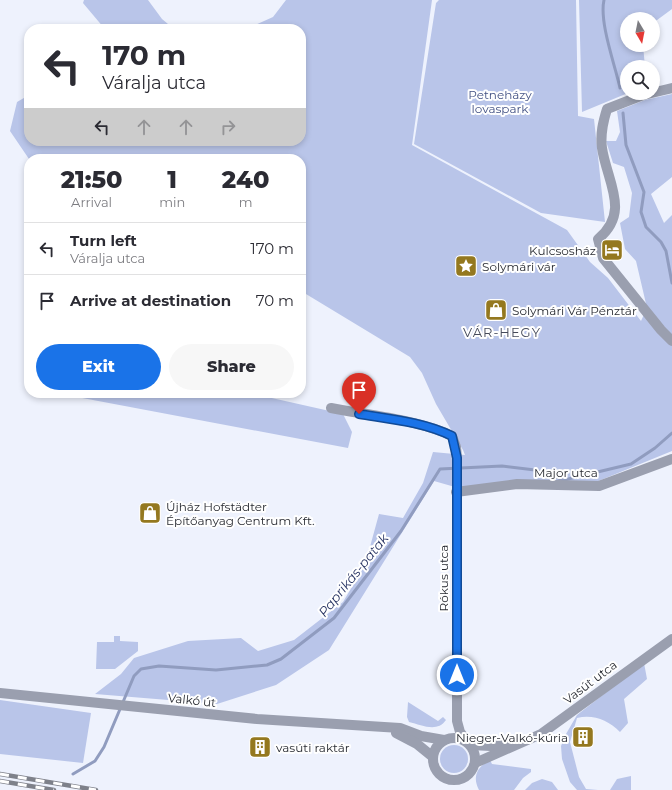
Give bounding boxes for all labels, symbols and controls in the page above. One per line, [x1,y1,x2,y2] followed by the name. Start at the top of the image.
[620,12,660,52] north arrow
[620,12,660,100] map controls
[102,38,186,72] text: 170 m
[36,40,88,92] icon: left
[620,60,660,100] button: search
[102,72,206,94] text: Váralja utca
[468,87,532,116] park label: Petneházy lovaspark
[91,116,113,138] icon: left
[133,116,155,138] icon: ahead
[175,116,197,138] icon: ahead
[217,116,239,138] icon: right
[61,165,123,194] text: 21:50
[167,165,177,194] text: 1
[222,165,269,194] text: 240
[71,194,112,210] text: Arrival
[159,194,185,210] text: min
[239,194,253,210] text: m
[70,231,137,250] text: Turn left
[599,237,625,263] hotel icon: Kulcsosház
[36,238,58,260] icon: left
[250,239,294,258] text: 170 m
[529,243,596,258] place label: Kulcsosház
[70,250,145,266] text: Váralja utca
[453,253,479,279] place icon: Solymári vár
[482,259,556,274] place label: Solymári vár
[36,290,58,312] icon: arrive
[70,291,231,310] text: Arrive at destination
[256,291,294,310] text: 70 m
[483,297,509,323] shop icon: Solymári Vár Pénztár
[512,303,637,318] place label: Solymári Vár Pénztár
[463,324,541,340] district label: VÁR-HEGY
[36,344,161,390] button: Exit
[169,344,294,390] button: Share
[342,373,376,414] pin
[348,379,370,401] icon: arrive
[534,465,598,480] street label: Major utca
[166,499,314,528] place label: Újház Hofstädter Építőanyag Centrum Kft.
[137,500,163,526] shop icon: Újház Hofstädter Építőanyag Centrum Kft.
[315,529,392,620] water label: Paprikás-patak
[436,545,451,611] street label: Rókus utca
[436,654,478,696] position arrow
[560,657,620,707] street label: Vasút utca
[167,690,217,710] street label: Valkó út
[570,724,596,750] building icon: Nieger-Valkó-kúria
[456,730,568,745] place label: Nieger-Valkó-kúria
[247,734,273,760] building icon: vasúti raktár
[276,740,350,755] place label: vasúti raktár

